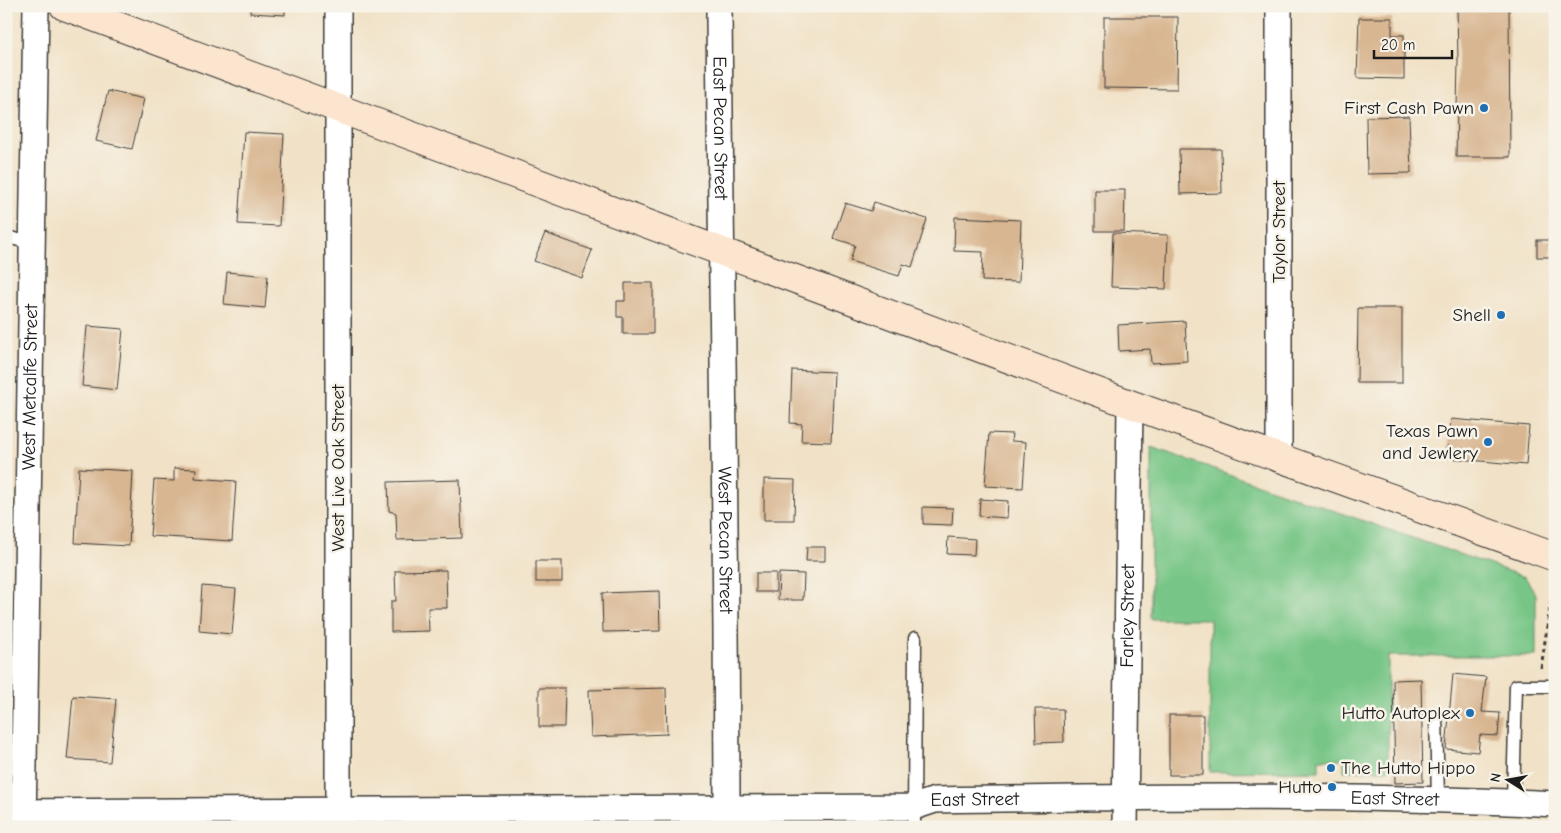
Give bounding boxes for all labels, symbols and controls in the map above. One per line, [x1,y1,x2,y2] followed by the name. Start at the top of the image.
[1374,28,1451,60] scale bar
[1381,36,1415,54] text: 20 m
[708,56,732,201] street label: East Pecan Street
[1344,97,1474,119] place label: First Cash Pawn
[1478,102,1490,114] marker: First Cash Pawn
[1268,180,1290,283] street label: Taylor Street
[18,303,42,470] street label: West Metcalfe Street
[1452,304,1491,326] place label: Shell
[1495,309,1507,321] marker: Shell
[327,384,349,551] street label: West Live Oak Street
[1382,420,1478,464] place label: Texas Pawn and Jewlery
[1482,436,1494,448] marker: Texas Pawn and Jewlery
[713,466,737,614] street label: West Pecan Street
[1116,564,1139,668] street label: Farley Street
[1341,702,1461,724] place label: Hutto Autoplex
[1464,707,1476,719] marker: Hutto Autoplex
[1484,756,1534,806] north arrow
[1341,757,1475,779] place label: The Hutto Hippo
[1325,762,1337,774] marker: The Hutto Hippo
[1487,772,1505,784] text: N
[1278,776,1322,798] place label: Hutto
[1326,781,1338,793] marker: Hutto
[1350,787,1440,811] street label: East Street
[930,788,1020,811] street label: East Street

